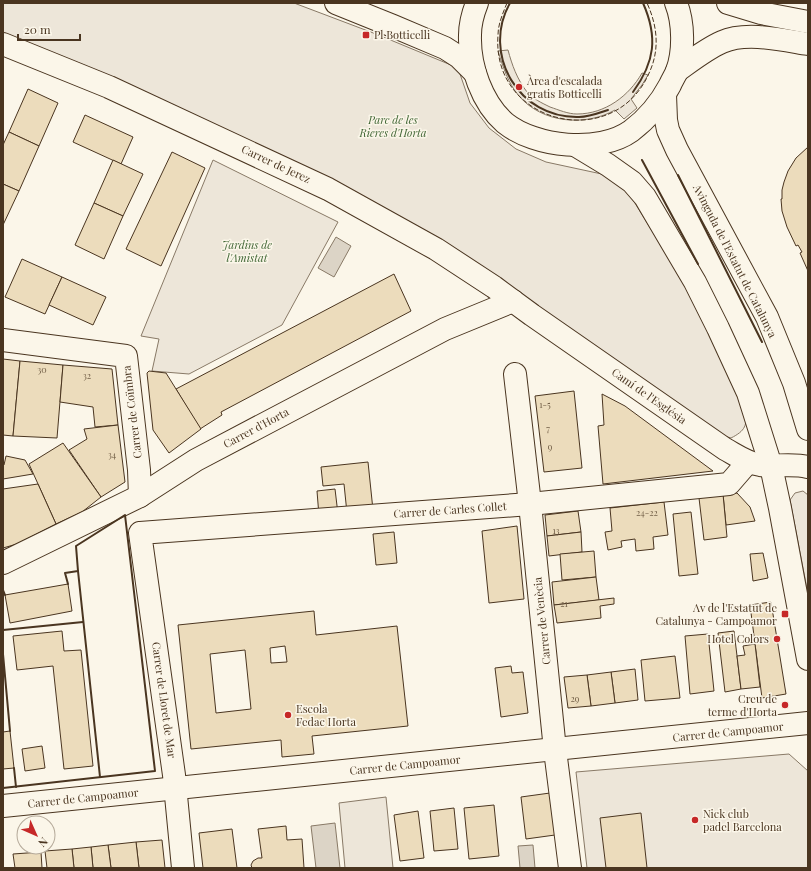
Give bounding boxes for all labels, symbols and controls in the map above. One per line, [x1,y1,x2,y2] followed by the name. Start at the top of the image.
[18,16,80,42] scale bar
[24,21,51,37] text: 20 m
[374,27,430,42] place label: Pl Botticelli
[361,30,371,40] marker: Pl Botticelli
[526,73,603,101] place label: Àrea d'escalada gratis Botticelli
[514,82,524,92] marker: Àrea d'escalada gratis Botticelli
[358,112,427,140] park label: Parc de les Rieres d'Horta
[239,141,313,186] street label: Carrer de Jerez
[690,181,781,340] street label: Avinguda de l'Estatut de Catalunya
[222,237,272,265] park label: Jardins de l'Amistat
[37,363,47,375] house number: 30
[118,364,145,459] street label: Carrer de Coïmbra
[609,364,690,427] street label: Camí de l'Església
[83,369,91,381] house number: 32
[539,398,551,410] house number: 1-5
[220,404,292,451] street label: Carrer d'Horta
[546,422,550,434] house number: 7
[548,440,553,452] house number: 9
[108,448,117,460] house number: 34
[393,498,507,521] street label: Carrer de Carles Collet
[636,506,658,518] house number: 24-22
[552,524,560,536] house number: 13
[529,576,554,666] street label: Carrer de Venècia
[560,597,568,609] house number: 21
[655,600,777,628] place label: Av de l'Estatut de Catalunya - Campoamor
[780,609,790,619] marker: Av de l'Estatut de Catalunya - Campoamor
[707,631,769,646] place label: Hotel Colors
[772,634,782,644] marker: Hotel Colors
[149,641,180,759] street label: Carrer de Lloret de Mar
[708,691,778,719] place label: Creu de terme d'Horta
[571,692,580,704] house number: 29
[780,700,790,710] marker: Creu de terme d'Horta
[296,701,356,729] place label: Escola Fedac Horta
[283,710,293,720] marker: Escola Fedac Horta
[672,718,784,745] street label: Carrer de Campoamor
[349,751,461,778] street label: Carrer de Campoamor
[27,784,139,811] street label: Carrer de Campoamor
[703,806,782,834] place label: Nick club padel Barcelona
[16,815,56,855] north arrow
[690,815,700,825] marker: Nick club padel Barcelona
[35,834,52,851] text: N

